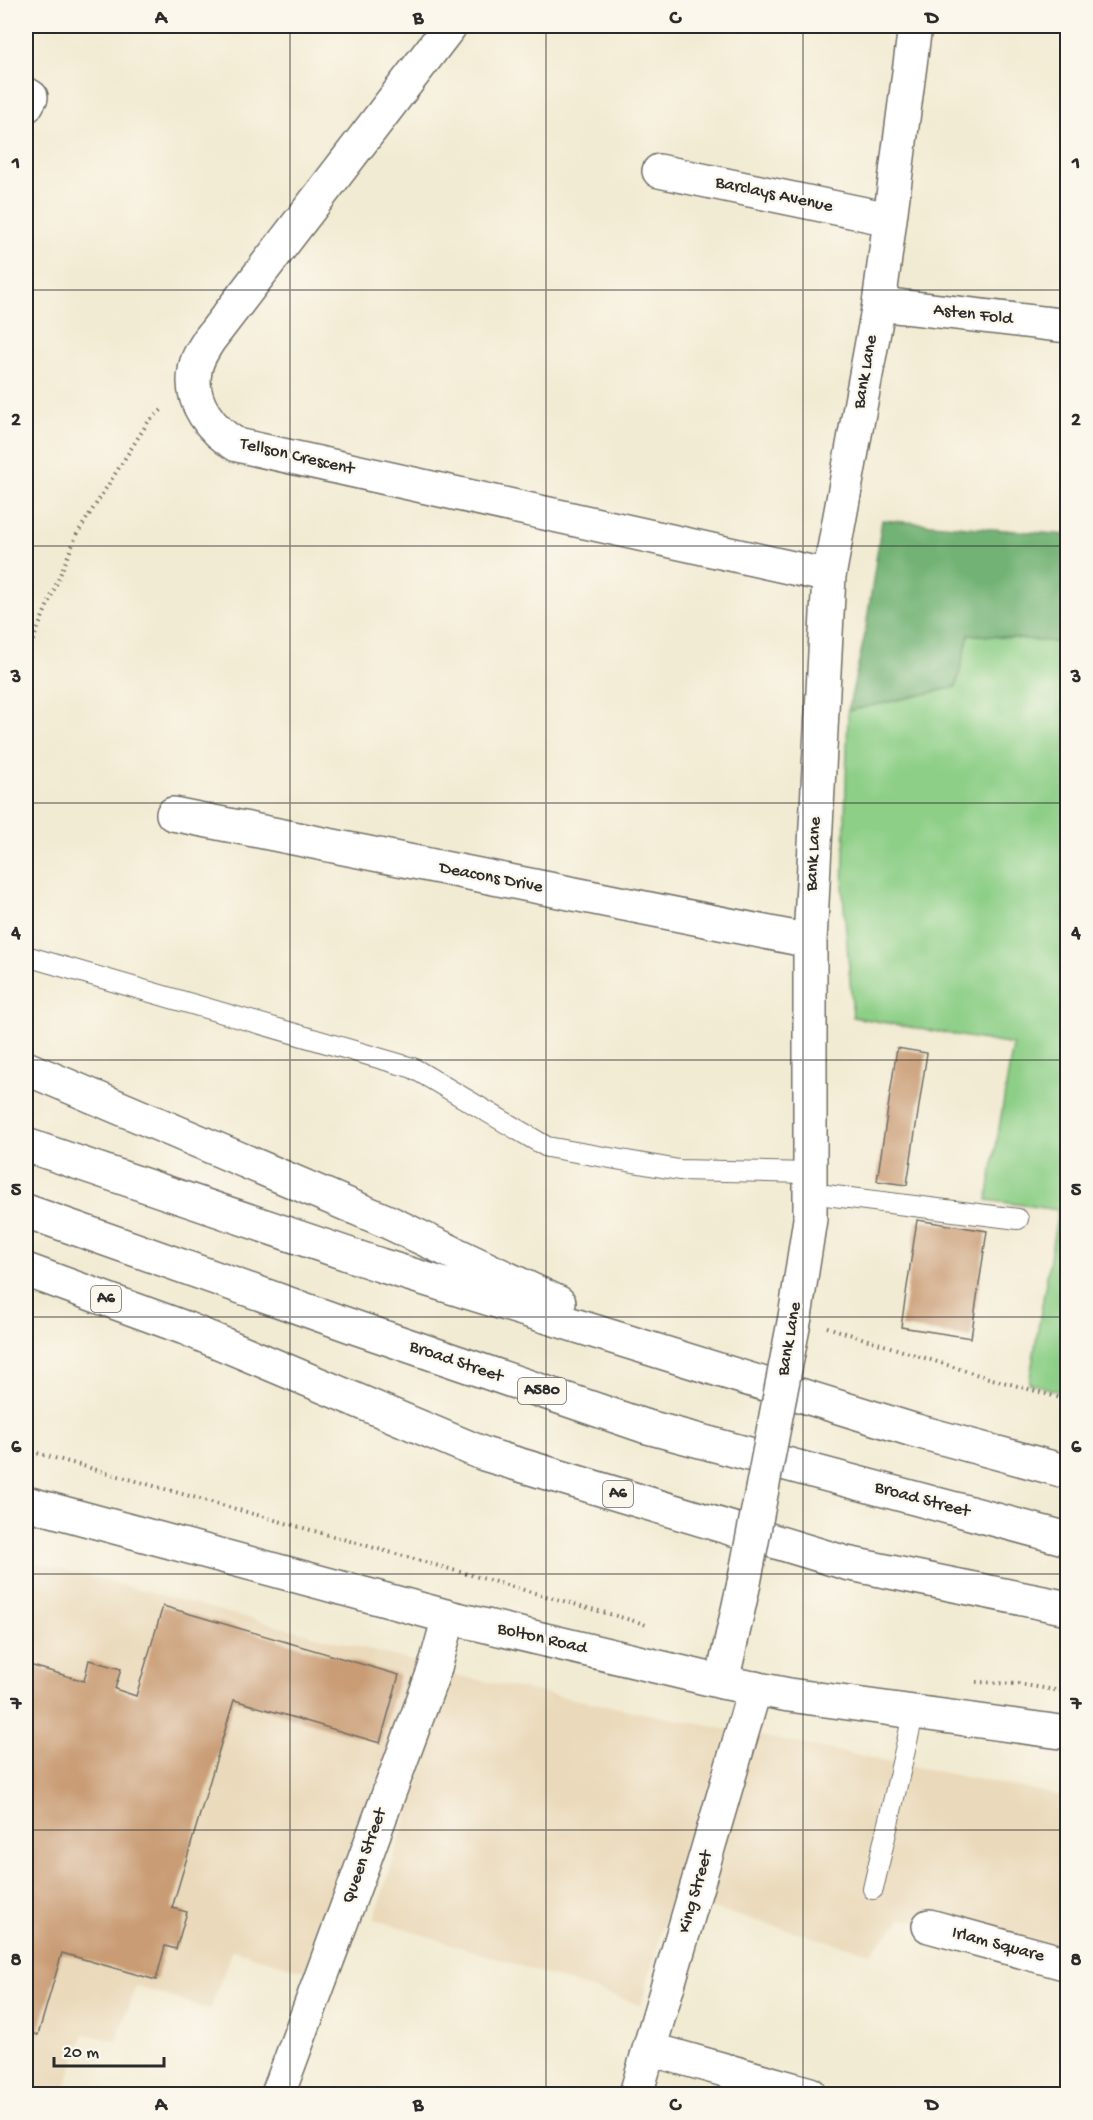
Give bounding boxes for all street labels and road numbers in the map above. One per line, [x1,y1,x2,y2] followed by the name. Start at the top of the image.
[712,172,835,218] street label: Barclays Avenue
[932,300,1015,330] street label: Asten Fold
[849,333,883,411] street label: Bank Lane
[237,433,358,481] street label: Tellson Crescent
[802,816,826,893] street label: Bank Lane
[436,857,545,898] street label: Deacons Drive
[91,1286,121,1312] road number: A6
[773,1300,807,1378] street label: Bank Lane
[405,1336,507,1388] street label: Broad Street
[518,1378,566,1404] road number: A580
[871,1477,974,1523] street label: Broad Street
[603,1481,633,1507] road number: A6
[494,1618,590,1660] street label: Bolton Road
[338,1804,393,1907] street label: Queen Street
[674,1847,718,1936] street label: King Street
[949,1923,1047,1968] street label: Irlam Square

